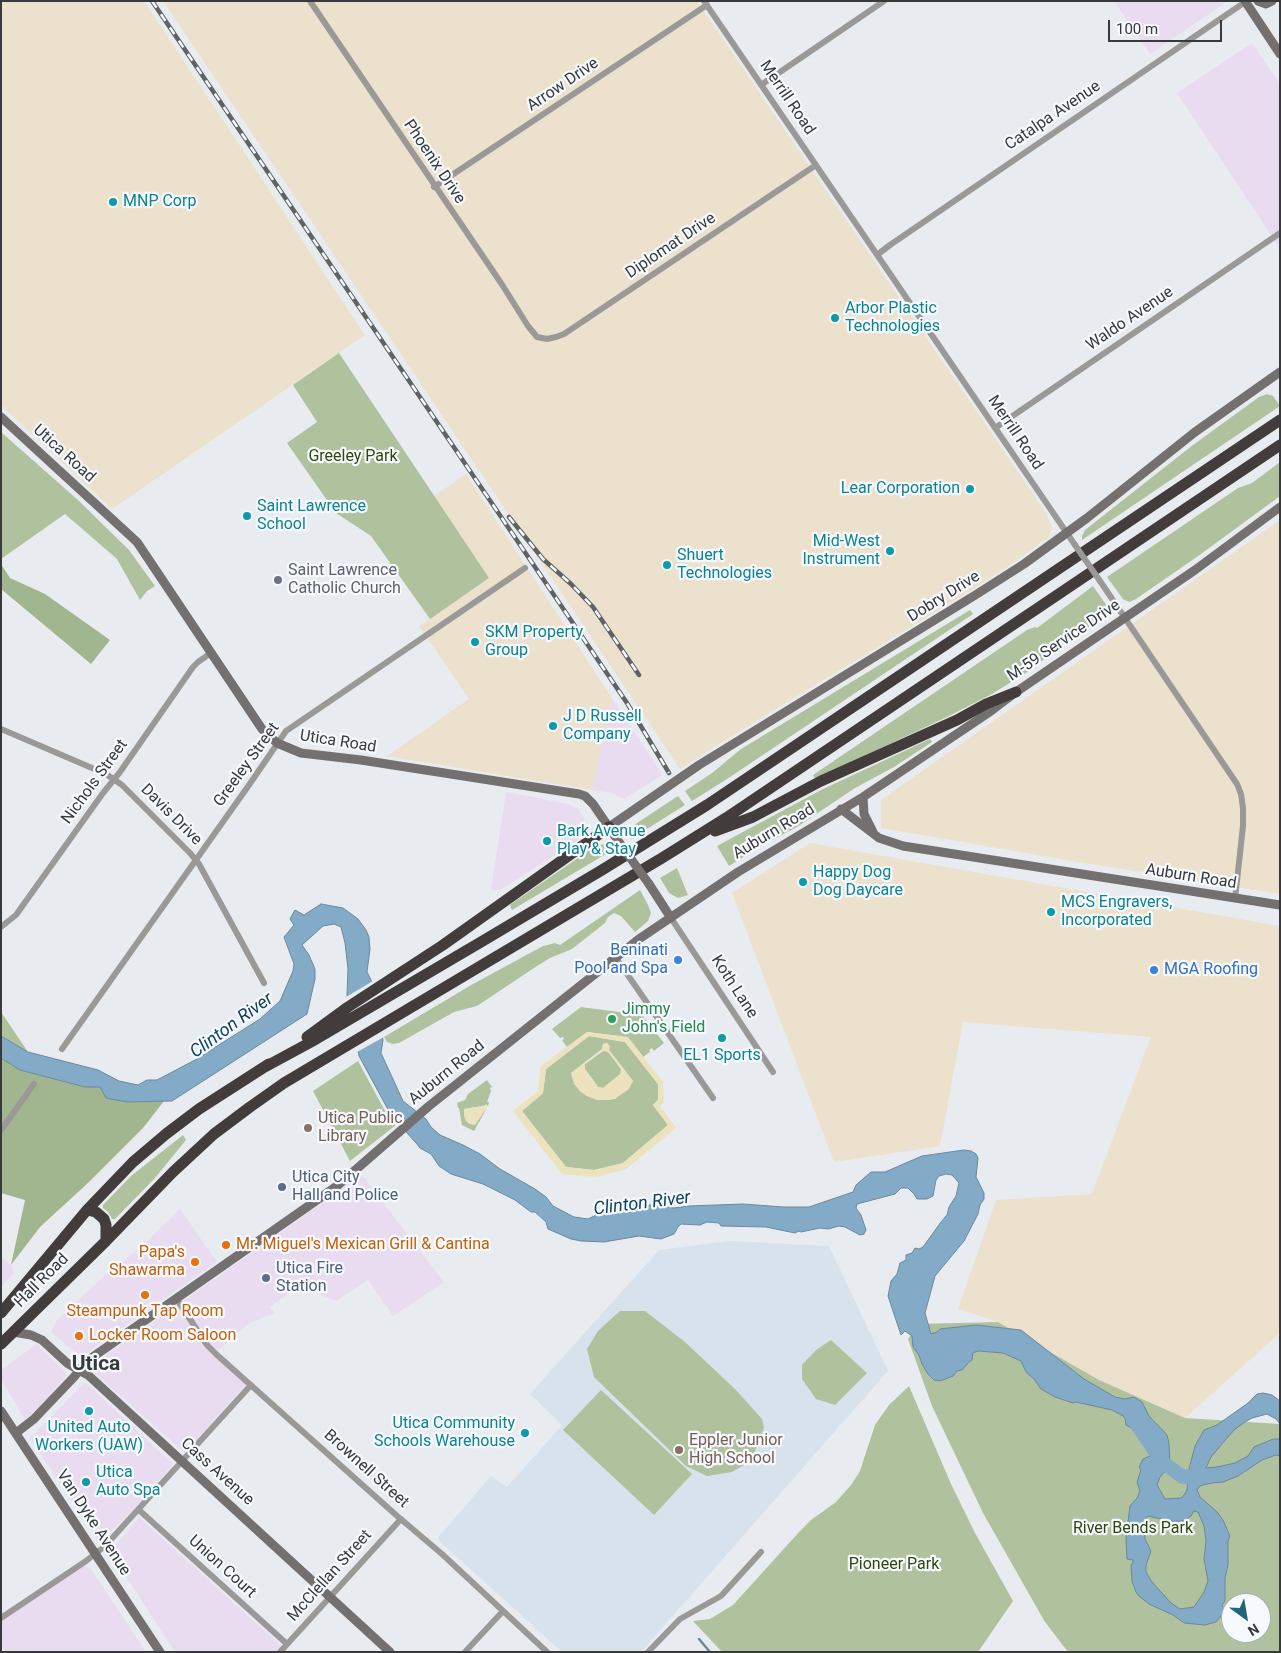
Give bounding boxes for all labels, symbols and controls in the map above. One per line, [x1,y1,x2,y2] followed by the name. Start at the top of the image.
[1111,10,1225,42] scale bar
[1116,20,1158,38] text: 100 m
[524,54,602,116] street label: Arrow Drive
[755,57,819,139] street label: Merrill Road
[1002,77,1104,155] street label: Catalpa Avenue
[399,116,469,208] street label: Phoenix Drive
[123,192,196,212] place label: MNP Corp
[107,196,119,208] marker: MNP Corp
[622,209,720,283] street label: Diplomat Drive
[1083,283,1177,355] street label: Waldo Avenue
[845,299,940,337] place label: Arbor Plastic Technologies
[829,312,841,324] marker: Arbor Plastic Technologies
[983,392,1047,474] street label: Merrill Road
[29,421,99,487] street label: Utica Road
[308,447,398,467] park label: Greeley Park
[841,479,960,499] place label: Lear Corporation
[964,483,976,495] marker: Lear Corporation
[257,497,366,535] place label: Saint Lawrence School
[241,510,253,522] marker: Saint Lawrence School
[802,532,880,570] place label: Mid-West Instrument
[884,545,896,557] marker: Mid-West Instrument
[677,546,772,584] place label: Shuert Technologies
[661,559,673,571] marker: Shuert Technologies
[288,561,401,599] place label: Saint Lawrence Catholic Church
[904,567,984,627] street label: Dobry Drive
[272,574,284,586] marker: Saint Lawrence Catholic Church
[1004,596,1124,686] street label: M-59 Service Drive
[485,623,583,661] place label: SKM Property Group
[469,636,481,648] marker: SKM Property Group
[563,707,642,745] place label: J D Russell Company
[210,719,284,811] street label: Greeley Street
[547,720,559,732] marker: J D Russell Company
[298,726,378,758] street label: Utica Road
[58,736,132,828] street label: Nichols Street
[136,780,206,850] street label: Davis Drive
[730,800,818,864] street label: Auburn Road
[557,822,645,860] place label: Bark Avenue Play & Stay
[541,835,553,847] marker: Bark Avenue Play & Stay
[1144,860,1238,894] street label: Auburn Road
[813,863,903,901] place label: Happy Dog Dog Daycare
[797,876,809,888] marker: Happy Dog Dog Daycare
[1061,893,1172,931] place label: MCS Engravers, Incorporated
[1045,906,1057,918] marker: MCS Engravers, Incorporated
[574,941,668,979] place label: Beninati Pool and Spa
[706,952,762,1022] street label: Koth Lane
[672,954,684,966] marker: Beninati Pool and Spa
[1164,960,1258,980] place label: MGA Roofing
[1148,964,1160,976] marker: MGA Roofing
[186,989,278,1063] water label: Clinton River
[622,1000,705,1038] place label: Jimmy John's Field
[606,1013,618,1025] marker: Jimmy John's Field
[716,1032,728,1044] marker: EL1 Sports
[405,1037,489,1109] street label: Auburn Road
[683,1046,761,1066] place label: EL1 Sports
[318,1109,403,1147] place label: Utica Public Library
[302,1122,314,1134] marker: Utica Public Library
[292,1168,398,1206] place label: Utica City Hall and Police
[276,1181,288,1193] marker: Utica City Hall and Police
[592,1187,692,1221] water label: Clinton River
[236,1235,490,1255] place label: Mr. Miguel's Mexican Grill & Cantina
[220,1239,232,1251] marker: Mr. Miguel's Mexican Grill & Cantina
[109,1243,185,1281] place label: Papa's Shawarma
[11,1250,73,1312] street label: Hall Road
[189,1256,201,1268] marker: Papa's Shawarma
[276,1259,343,1297] place label: Utica Fire Station
[260,1272,272,1284] marker: Utica Fire Station
[139,1289,151,1301] marker: Steampunk Tap Room
[66,1302,224,1322] place label: Steampunk Tap Room
[89,1326,236,1346] place label: Locker Room Saloon
[73,1330,85,1342] marker: Locker Room Saloon
[72,1352,120,1378] district label: Utica
[83,1405,95,1417] marker: United Auto Workers (UAW)
[374,1414,515,1452] place label: Utica Community Schools Warehouse
[35,1418,143,1456] place label: United Auto Workers (UAW)
[320,1426,412,1512] street label: Brownell Street
[519,1427,531,1439] marker: Utica Community Schools Warehouse
[689,1431,783,1469] place label: Eppler Junior High School
[176,1434,258,1510] street label: Cass Avenue
[673,1444,685,1456] marker: Eppler Junior High School
[96,1463,161,1501] place label: Utica Auto Spa
[52,1467,134,1579] street label: Van Dyke Avenue
[80,1476,92,1488] marker: Utica Auto Spa
[1073,1519,1193,1539] park label: River Bends Park
[284,1526,376,1626] street label: McClellan Street
[184,1532,260,1602] street label: Union Court
[849,1555,939,1575] park label: Pioneer Park
[1221,1593,1271,1643] north arrow
[1245,1620,1262,1639] text: N

